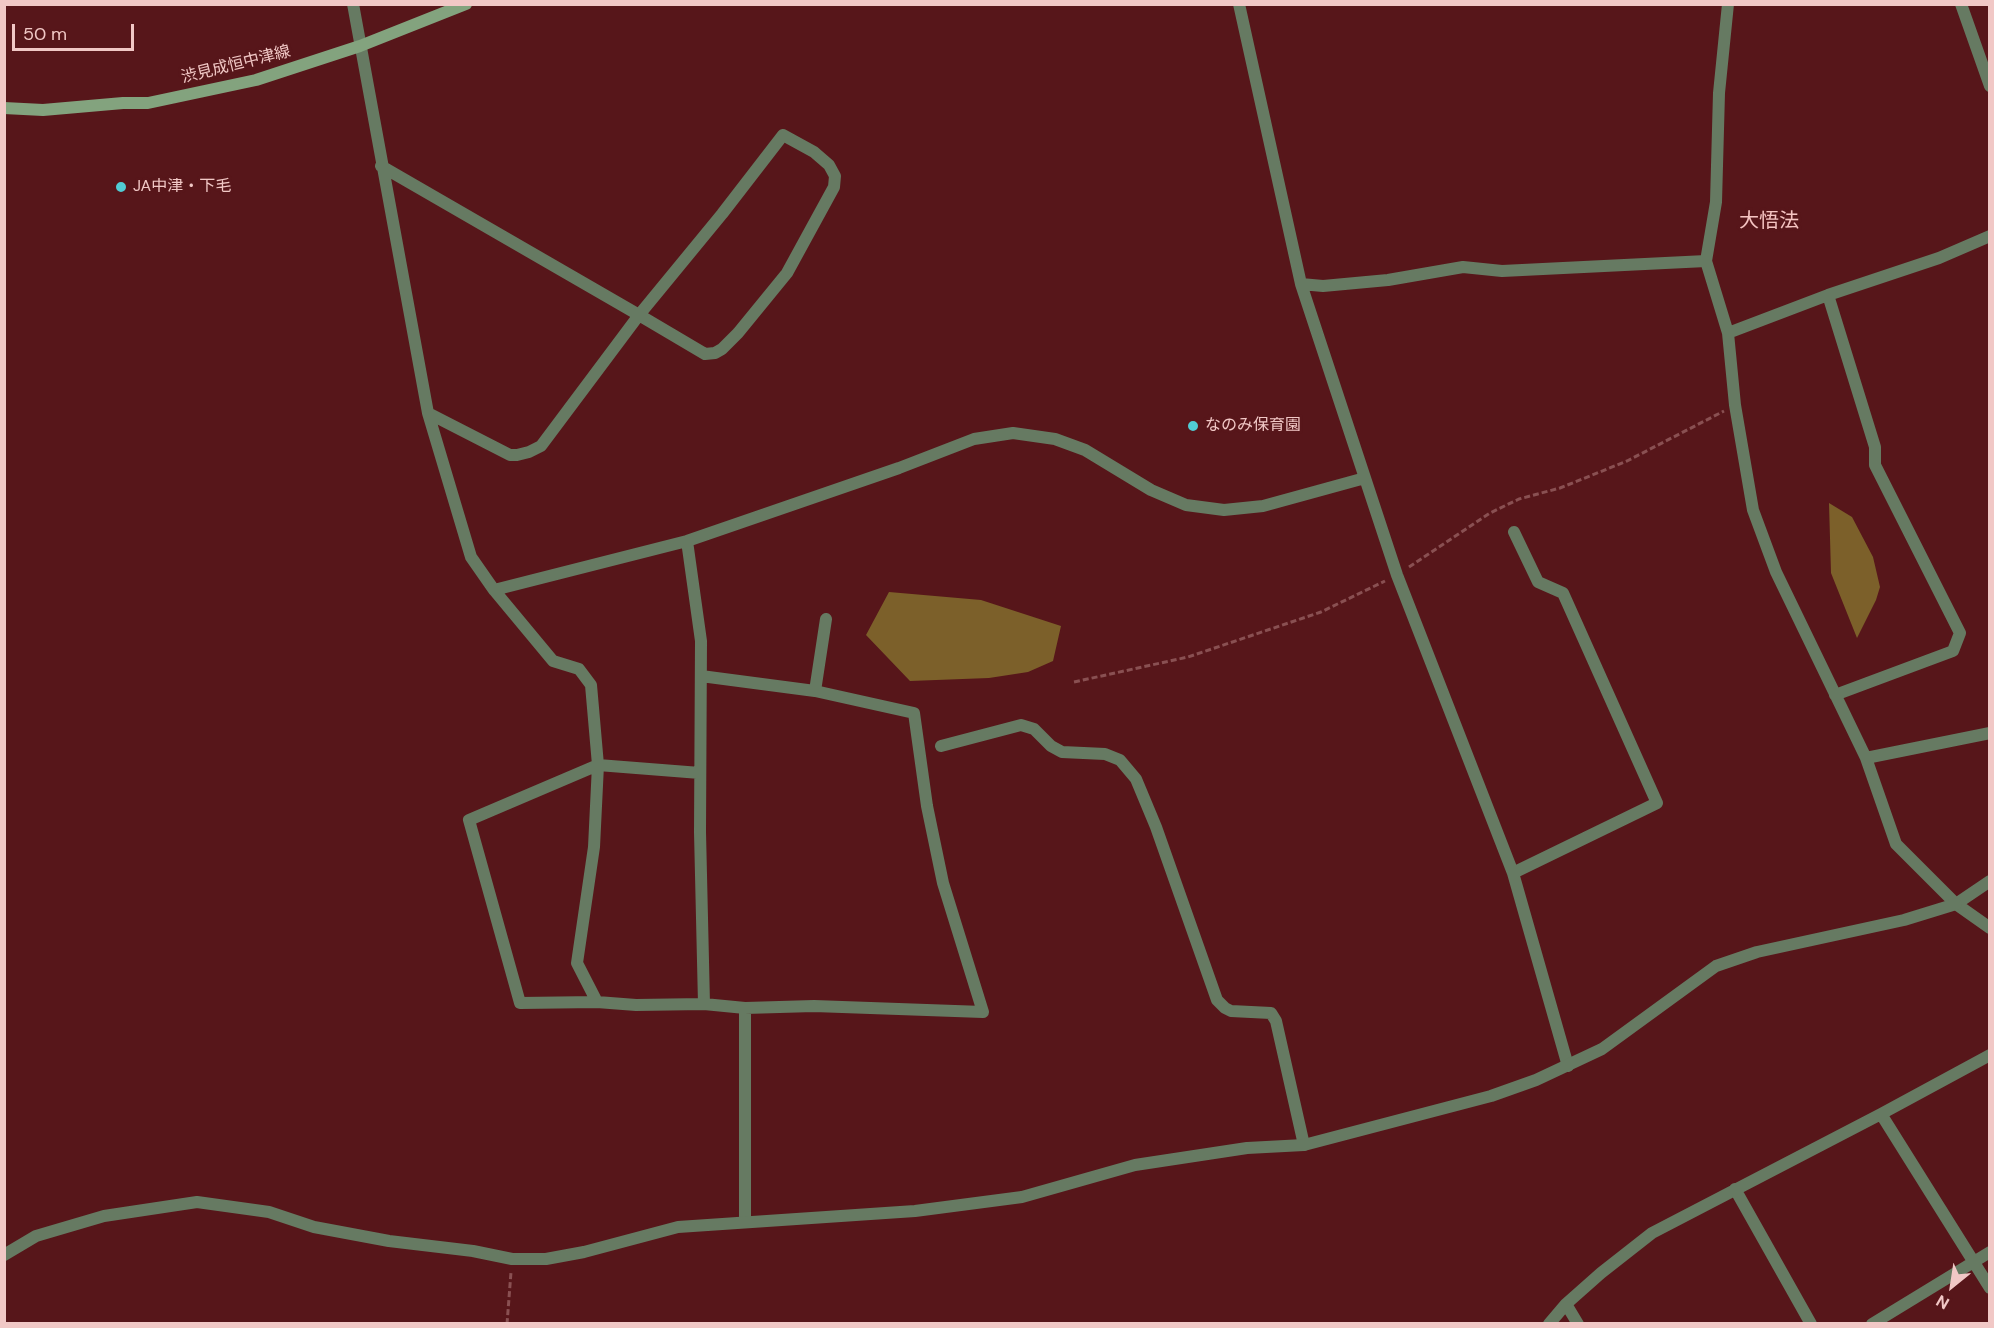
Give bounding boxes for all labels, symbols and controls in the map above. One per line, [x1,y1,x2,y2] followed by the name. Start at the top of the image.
[15,12,136,50] scale bar
[23,22,67,46] text: 50 m
[179,42,293,88] street label: 渋見成恒中津線
[133,177,231,197] place label: JA中津・下毛
[114,180,128,194] marker: JA中津・下毛
[1739,210,1799,234] district label: 大悟法
[1205,416,1301,436] place label: なのみ保育園
[1186,419,1200,433] marker: なのみ保育園
[1922,1256,1982,1316] north arrow
[1932,1290,1953,1314] text: N

